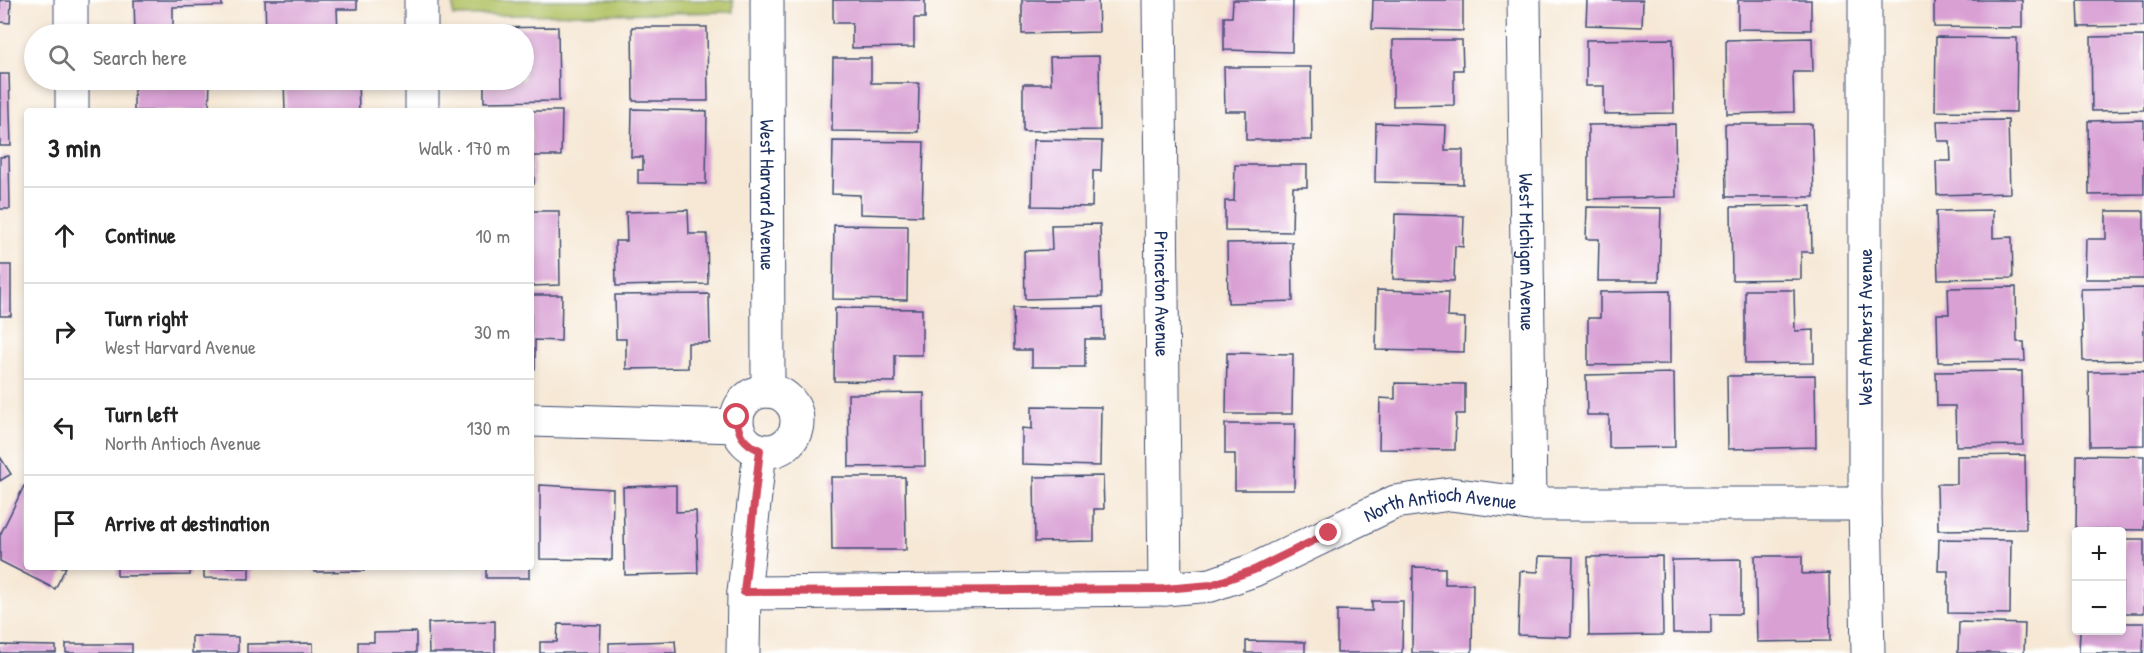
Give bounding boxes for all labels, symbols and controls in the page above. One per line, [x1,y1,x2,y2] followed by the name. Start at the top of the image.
[24,24,534,90] search box
[45,41,78,74] icon: search
[93,42,187,72] text: Search here
[754,119,782,271] street label: West Harvard Avenue
[48,130,101,165] text: 3 min
[419,134,510,161] text: Walk · 170 m
[1513,173,1542,331] street label: West Michigan Avenue
[48,219,81,252] icon: ahead
[105,220,176,250] text: Continue
[476,222,510,249] text: 10 m
[1148,231,1177,357] street label: Princeton Avenue
[1851,249,1878,405] street label: West Amherst Avenue
[105,303,188,333] text: Turn right
[48,315,81,348] icon: right
[474,318,510,345] text: 30 m
[105,333,256,360] text: West Harvard Avenue
[105,399,178,429] text: Turn left
[723,403,749,429] route start
[48,411,81,444] icon: left
[467,414,510,441] text: 130 m
[105,429,261,456] text: North Antioch Avenue
[1359,480,1518,528] street label: North Antioch Avenue
[48,507,81,540] icon: arrive
[105,508,270,538] text: Arrive at destination
[1315,519,1341,545] route end
[2072,527,2126,635] map controls
[2072,527,2126,581] button: +
[2072,581,2126,635] button: −

